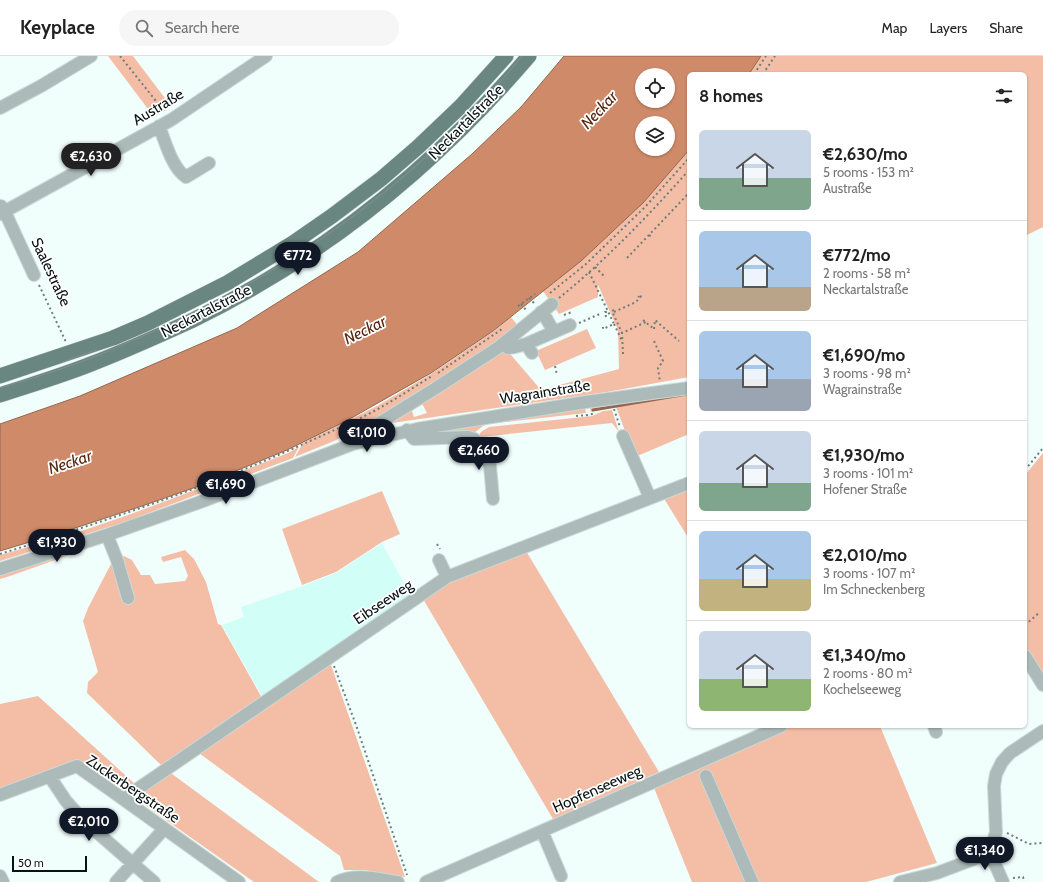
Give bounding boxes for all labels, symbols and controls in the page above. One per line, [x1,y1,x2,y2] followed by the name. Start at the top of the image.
[119,10,399,46] search box
[20,16,95,39] text: Keyplace
[133,17,155,39] icon: search
[165,19,239,37] text: Search here
[882,19,907,37] text: Map
[929,19,967,37] text: Layers
[989,19,1023,37] text: Share
[635,68,675,156] map controls
[635,68,675,108] button: locate
[425,81,507,163] street label: Neckartalstraße
[129,85,187,129] street label: Austraße
[993,85,1015,107] icon: filters
[577,86,622,133] water label: Neckar
[699,86,763,106] text: 8 homes
[635,116,675,156] button: layers
[58,143,124,177] pin: €2,630
[823,144,907,164] text: €2,630/mo
[731,146,779,194] icon: home
[70,148,112,164] text: €2,630
[823,164,914,180] text: 5 rooms · 153 m²
[823,180,872,196] text: Austraße
[27,235,75,309] street label: Saalestraße
[274,242,322,276] pin: €772
[823,245,890,265] text: €772/mo
[284,247,312,263] text: €772
[731,247,779,295] icon: home
[823,265,910,281] text: 2 rooms · 58 m²
[158,280,254,341] street label: Neckartalstraße
[823,281,908,297] text: Neckartalstraße
[341,311,390,348] water label: Neckar
[823,345,905,365] text: €1,690/mo
[731,347,779,395] icon: home
[823,365,911,381] text: 3 rooms · 98 m²
[499,376,592,408] street label: Wagrainstraße
[823,381,902,397] text: Wagrainstraße
[334,419,400,453] pin: €1,010
[347,424,387,440] text: €1,010
[446,437,512,471] pin: €2,660
[458,442,500,458] text: €2,660
[823,445,904,465] text: €1,930/mo
[46,446,95,478] water label: Neckar
[731,447,779,495] icon: home
[823,465,913,481] text: 3 rooms · 101 m²
[193,471,259,505] pin: €1,690
[206,476,246,492] text: €1,690
[823,481,907,497] text: Hofener Straße
[24,529,90,563] pin: €1,930
[37,534,77,550] text: €1,930
[823,545,907,565] text: €2,010/mo
[731,547,779,595] icon: home
[823,565,915,581] text: 3 rooms · 107 m²
[350,575,417,628] street label: Eibseeweg
[823,581,925,597] text: Im Schneckenberg
[823,645,906,665] text: €1,340/mo
[731,647,779,695] icon: home
[823,665,912,681] text: 2 rooms · 80 m²
[823,681,901,697] text: Kochelseeweg
[83,751,183,827] street label: Zuckerbergstraße
[550,761,645,817] street label: Hopfenseeweg
[56,808,122,842] pin: €2,010
[68,813,110,829] text: €2,010
[952,837,1018,871] pin: €1,340
[965,842,1005,858] text: €1,340
[12,854,87,873] scale bar
[18,856,44,870] text: 50 m

